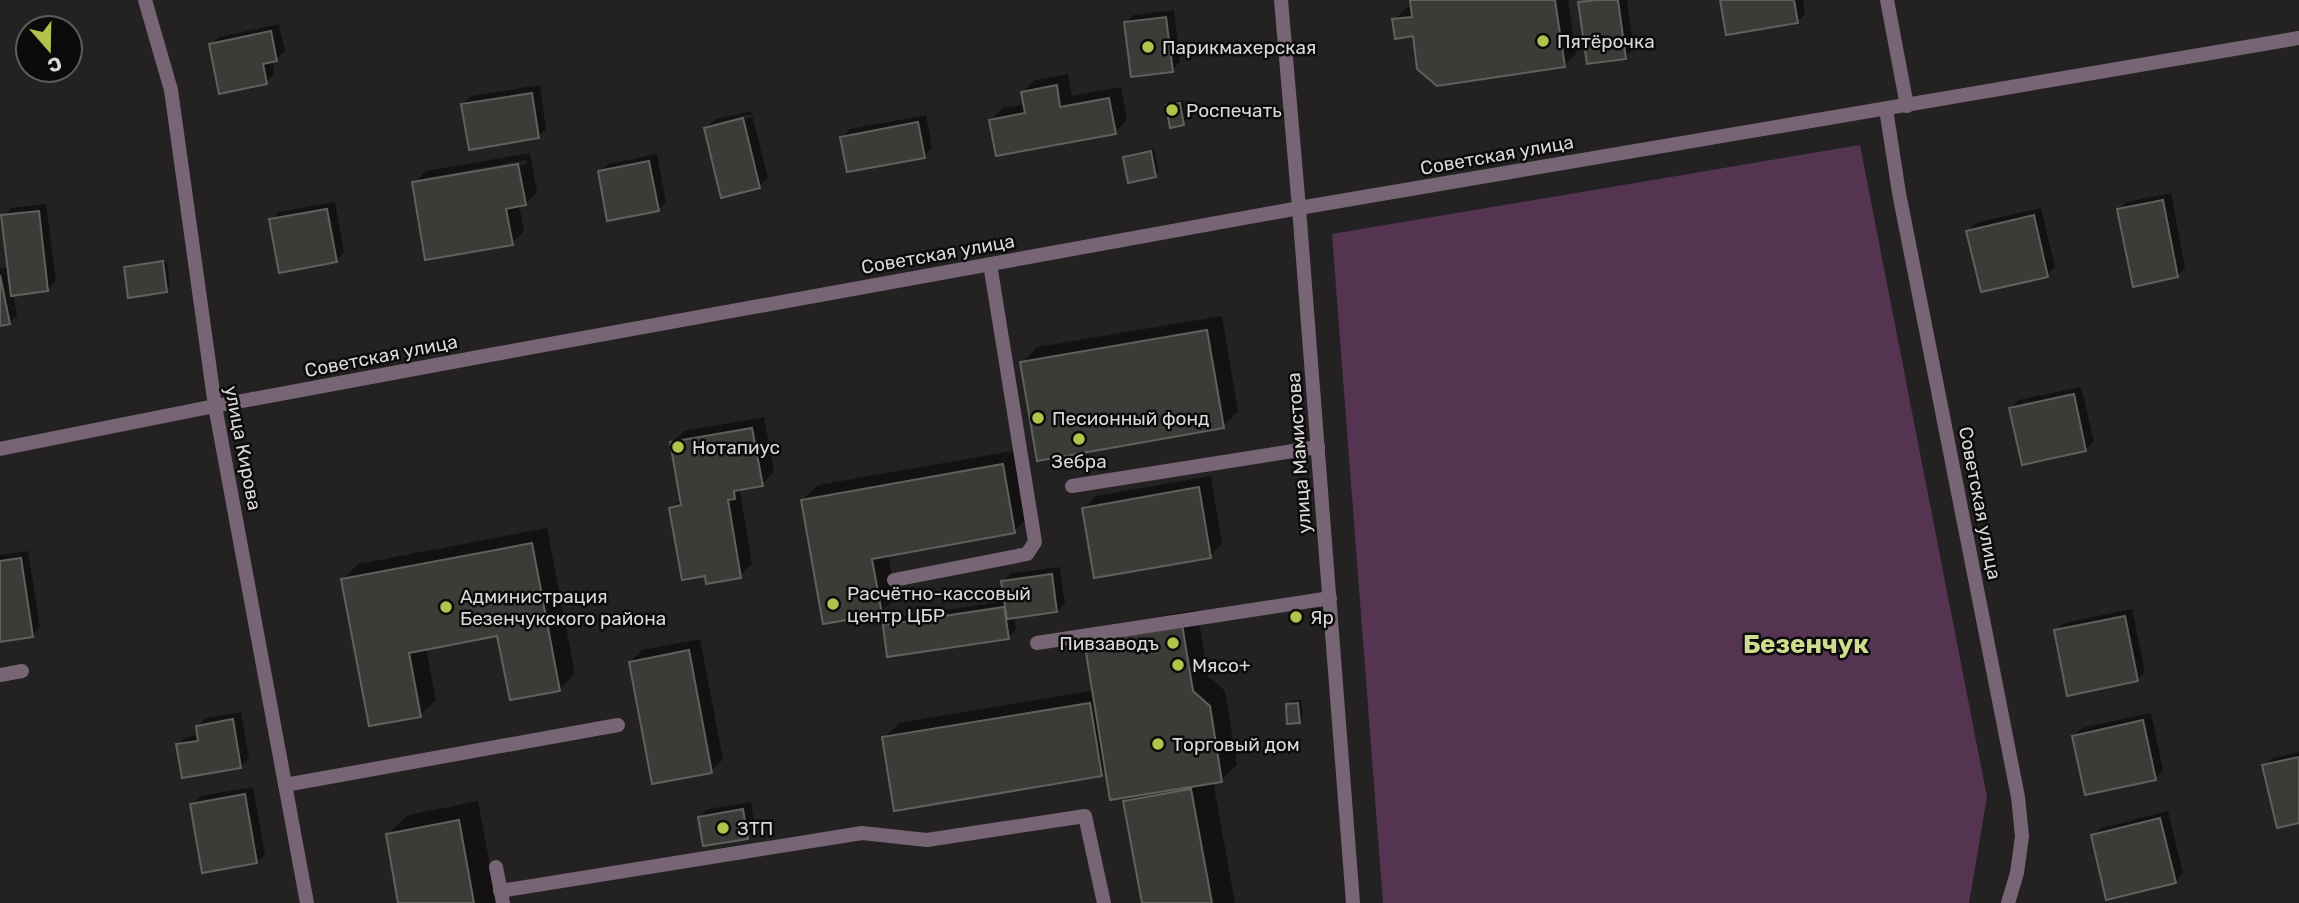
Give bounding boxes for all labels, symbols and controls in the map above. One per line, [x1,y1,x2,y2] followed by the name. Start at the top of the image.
[14,14,84,84] north arrow
[1557,30,1655,53] place label: Пятёрочка
[1535,33,1551,49] marker: Пятёрочка
[1162,36,1316,59] place label: Парикмахерская
[1140,39,1156,55] marker: Парикмахерская
[44,51,65,78] text: С
[1186,99,1282,122] place label: Роспечать
[1164,102,1180,118] marker: Роспечать
[1418,130,1576,180] street label: Советская улица
[859,229,1017,279] street label: Советская улица
[303,330,459,382] street label: Советская улица
[1282,372,1316,534] street label: улица Мамистова
[220,384,266,512] street label: улица Кирова
[1052,407,1210,430] place label: Песионный фонд
[1030,410,1046,426] marker: Песионный фонд
[1954,425,2006,581] street label: Советская улица
[1071,431,1087,447] marker: Зебра
[692,436,780,459] place label: Нотапиус
[670,439,686,455] marker: Нотапиус
[1051,450,1107,473] place label: Зебра
[847,582,1031,627] place label: Расчётно-кассовый центр ЦБР
[460,585,666,630] place label: Администрация Безенчукского района
[825,596,841,612] marker: Расчётно-кассовый центр ЦБР
[438,599,454,615] marker: Администрация Безенчукского района
[1310,606,1334,629] place label: Яр
[1288,609,1304,625] marker: Яр
[1743,629,1869,660] district label: Безенчук
[1059,632,1159,655] place label: Пивзаводъ
[1165,635,1181,651] marker: Пивзаводъ
[1192,654,1251,677] place label: Мясо+
[1170,657,1186,673] marker: Мясо+
[1172,733,1300,756] place label: Торговый дом
[1150,736,1166,752] marker: Торговый дом
[737,817,773,840] place label: ЗТП
[715,820,731,836] marker: ЗТП

